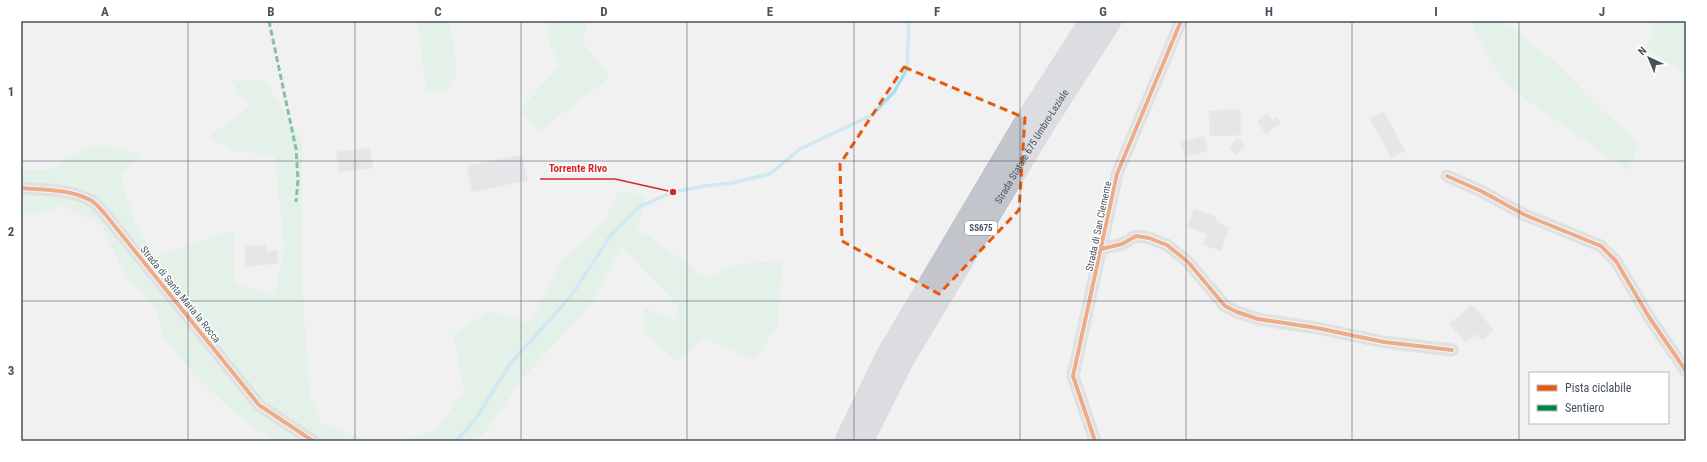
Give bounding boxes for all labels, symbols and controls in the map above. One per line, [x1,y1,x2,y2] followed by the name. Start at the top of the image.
[101,4,109,19] text: A
[267,4,275,19] text: B
[434,4,442,19] text: C
[600,4,608,19] text: D
[767,4,774,19] text: E
[934,4,940,19] text: F
[1099,4,1107,19] text: G
[1265,4,1273,19] text: H
[1434,4,1438,19] text: I
[1599,4,1605,19] text: J
[1629,38,1669,78] north arrow
[1635,44,1650,58] text: N
[8,84,14,99] text: 1
[993,87,1071,206] street label: Strada Statale 675 Umbro-Laziale
[540,156,615,179] callout: Torrente Rivo
[549,162,608,175] text: Torrente Rivo
[1084,180,1113,272] street label: Strada di San Clemente
[965,221,997,235] road number: SS675
[8,224,15,239] text: 2
[138,244,223,345] street label: Strada di Santa Maria la Rocca
[8,363,14,378] text: 3
[1529,372,1669,424] legend
[1565,381,1632,395] text: Pista ciclabile
[1565,401,1604,415] text: Sentiero

